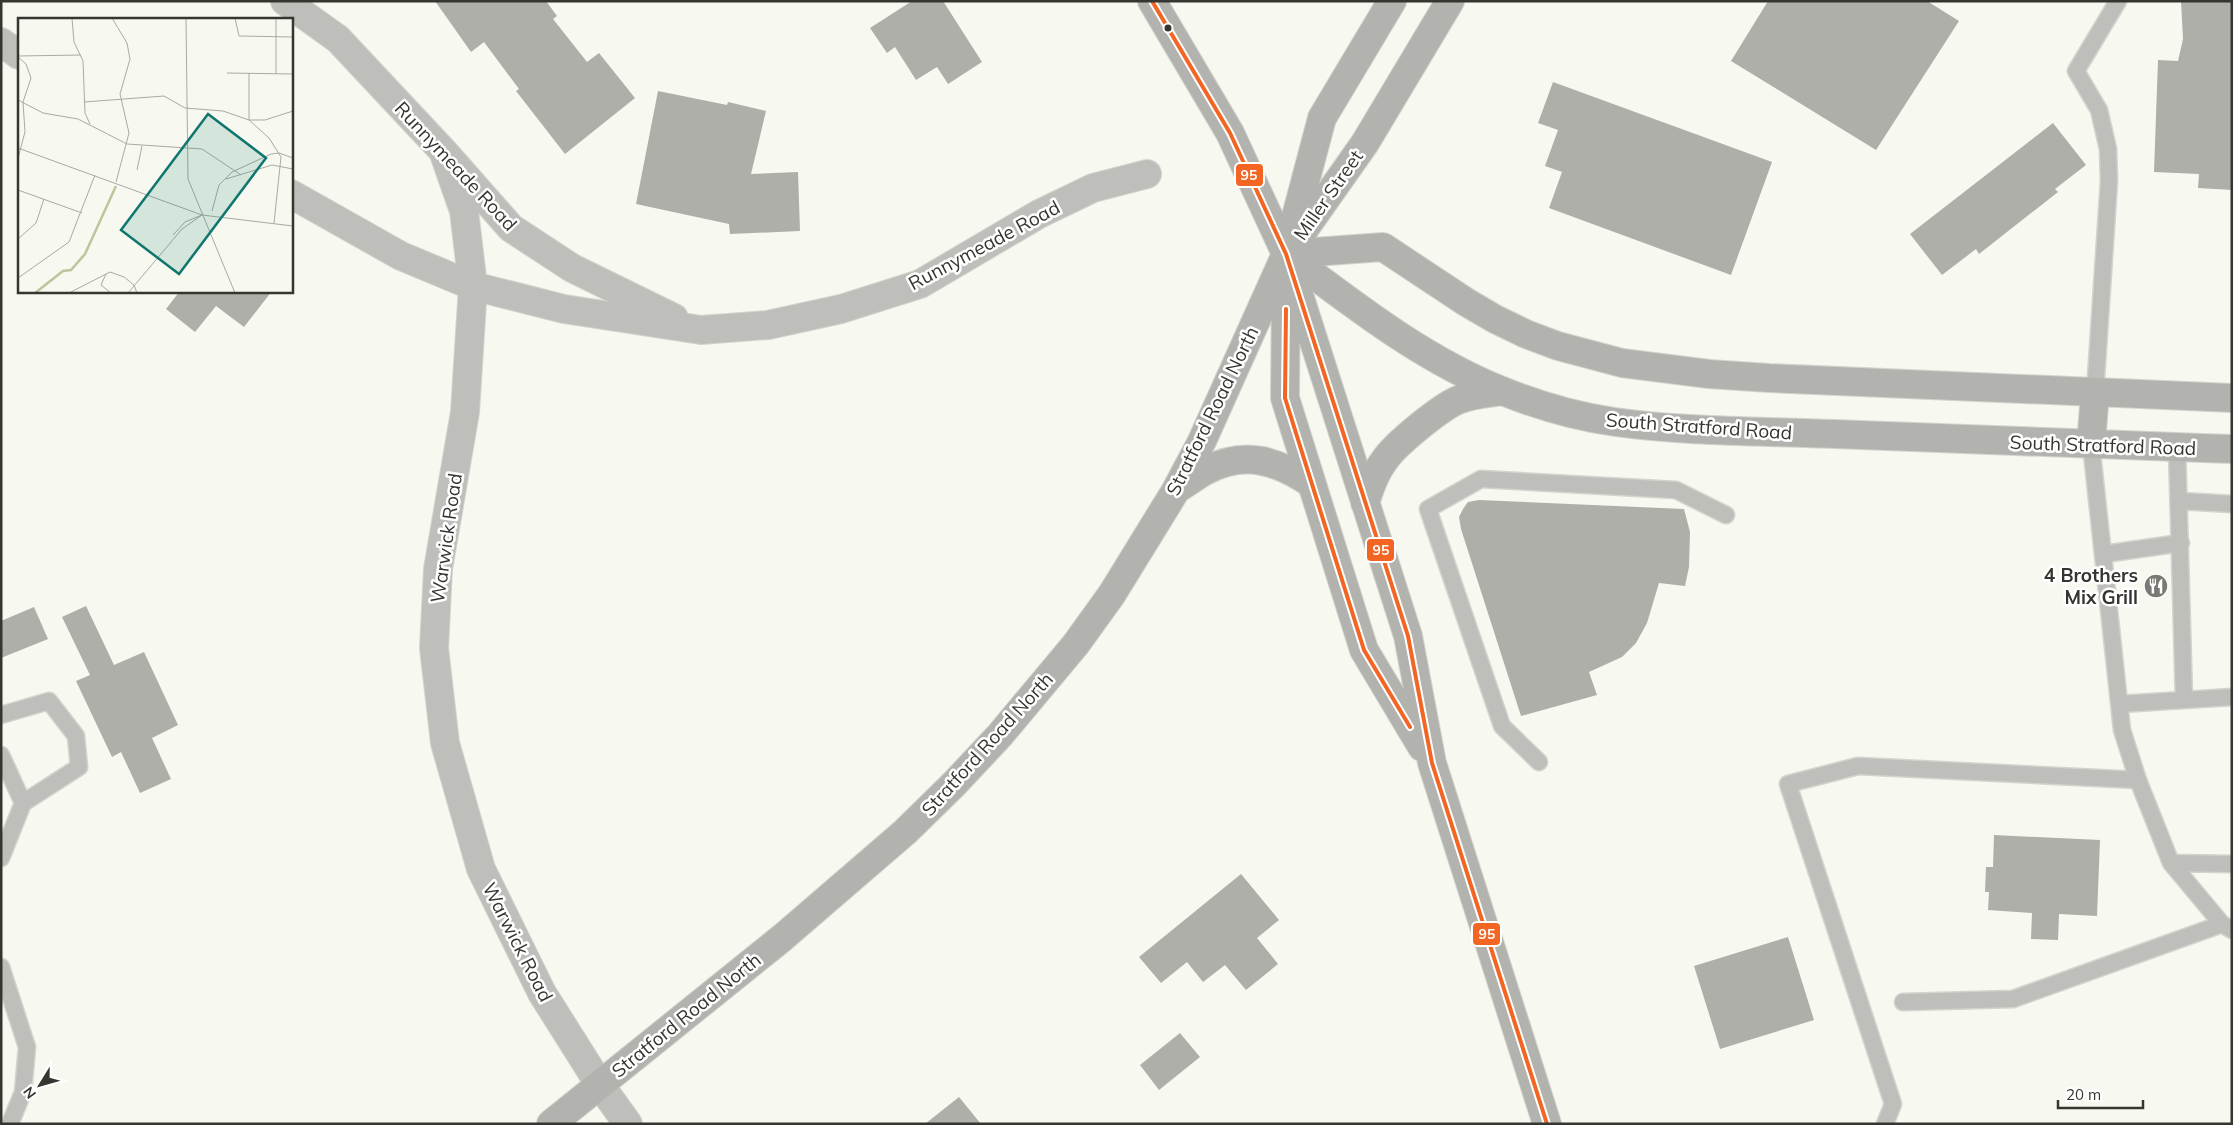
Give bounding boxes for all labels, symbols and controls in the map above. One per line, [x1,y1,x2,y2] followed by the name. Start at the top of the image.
[18,18,292,292] inset map
[1163,23,1173,33] unlabelled marker
[390,96,522,236] street label: Runnymeade Road
[1288,145,1368,245] street label: Miller Street
[1235,163,1264,187] line badge: 95
[1241,166,1257,184] text: 95
[904,195,1064,295] street label: Runnymeade Road
[1161,322,1263,500] street label: Stratford Road North
[1605,408,1793,444] street label: South Stratford Road
[2009,430,2197,460] street label: South Stratford Road
[425,472,467,604] street label: Warwick Road
[1366,538,1395,562] line badge: 95
[1373,541,1389,559] text: 95
[2044,563,2138,609] place label: 4 Brothers Mix Grill
[2143,573,2169,599] restaurant icon: 4 Brothers Mix Grill
[916,667,1058,821] street label: Stratford Road North
[478,878,558,1006] street label: Warwick Road
[1472,922,1501,946] line badge: 95
[1479,925,1495,943] text: 95
[606,947,766,1083] street label: Stratford Road North
[15,1060,65,1110] north arrow
[2058,1078,2143,1110] scale bar
[19,1083,40,1102] text: N
[2066,1085,2101,1104] text: 20 m

